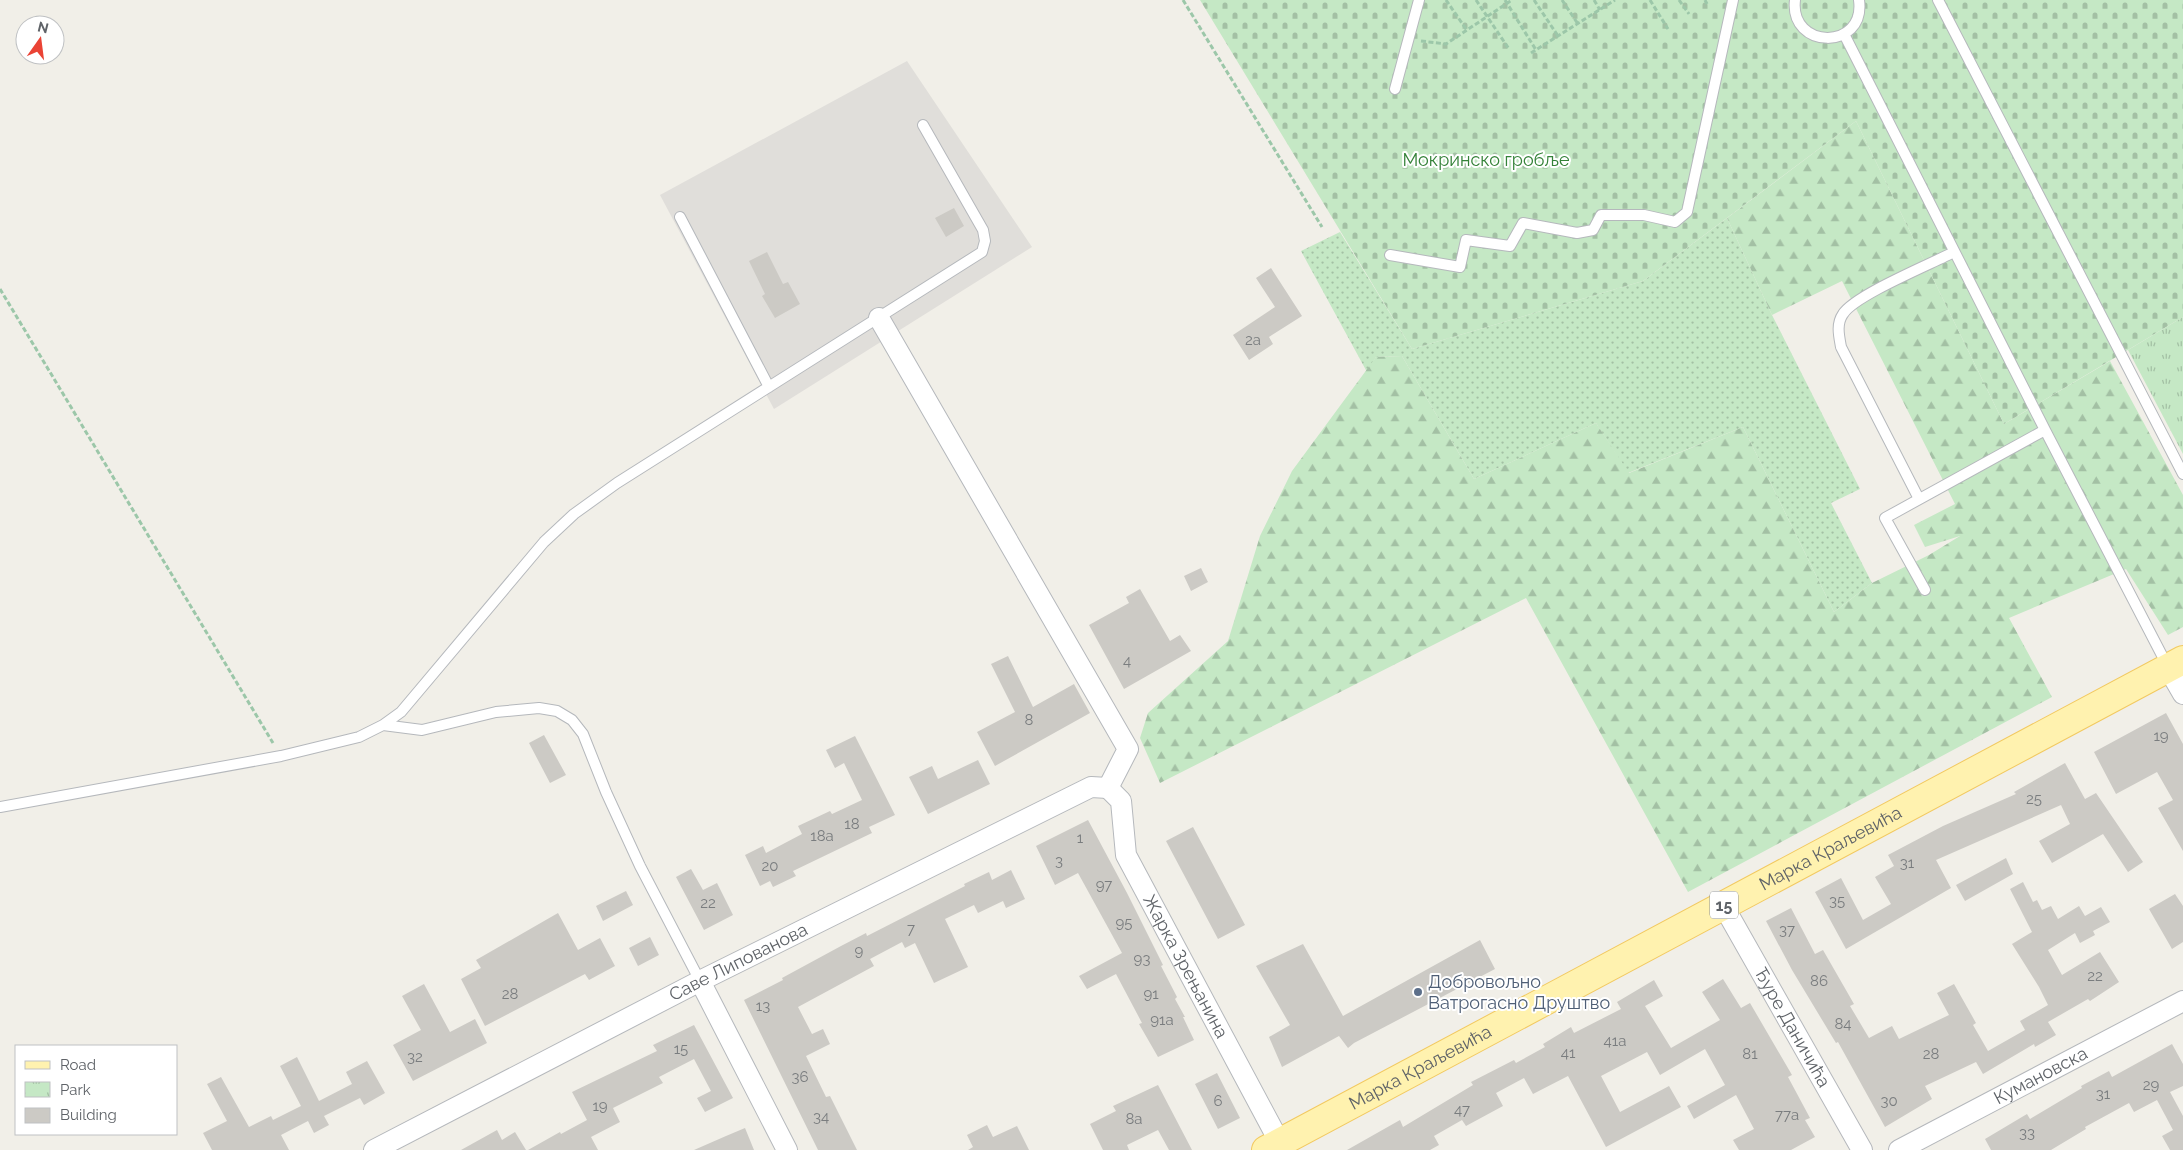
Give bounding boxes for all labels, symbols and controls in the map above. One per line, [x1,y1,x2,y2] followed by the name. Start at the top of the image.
[15,15,65,65] north arrow
[36,18,50,36] text: N
[1402,149,1570,170] park label: Мокринско гробље
[1245,331,1261,349] house number: 2a
[1123,652,1131,670] house number: 4
[1025,711,1034,729] house number: 8
[2153,727,2169,745] house number: 19
[2026,790,2042,808] house number: 25
[1755,801,1905,895] street label: Марка Краљевића
[844,815,860,833] house number: 18
[810,827,834,845] house number: 18a
[1077,829,1084,847] house number: 1
[1055,852,1063,870] house number: 3
[1900,854,1915,872] house number: 31
[762,857,779,875] house number: 20
[1096,876,1112,894] house number: 97
[1139,891,1233,1042] street label: Жарка Зрењанина
[1710,892,1738,918] road number: 15
[1829,892,1845,910] house number: 35
[700,894,716,912] house number: 22
[1116,914,1132,932] house number: 95
[666,918,811,1005] street label: Саве Липованова
[907,920,915,938] house number: 7
[1779,921,1795,939] house number: 37
[855,942,864,960] house number: 9
[1134,950,1150,968] house number: 93
[1751,964,1835,1091] street label: Ђуре Даничића
[2087,967,2103,985] house number: 22
[1428,971,1610,1013] place label: Добровољно Ватрогасно Друштво
[1810,972,1828,990] house number: 86
[502,985,518,1003] house number: 28
[1143,985,1159,1003] house number: 91
[1412,986,1424,998] marker: Добровољно Ватрогасно Друштво
[756,997,770,1015] house number: 13
[1150,1011,1174,1029] house number: 91a
[1834,1015,1852,1033] house number: 84
[1345,1020,1495,1114] street label: Марка Краљевића
[1604,1032,1626,1050] house number: 41a
[674,1040,688,1058] house number: 15
[1990,1042,2091,1108] street label: Кумановска
[1561,1044,1576,1062] house number: 41
[15,1045,178,1135] legend
[1742,1045,1758,1063] house number: 81
[1923,1045,1939,1063] house number: 28
[407,1048,423,1066] house number: 32
[60,1056,96,1074] text: Road
[791,1068,809,1086] house number: 36
[2143,1076,2160,1094] house number: 29
[60,1081,91,1099] text: Park
[2096,1085,2111,1103] house number: 31
[1213,1092,1223,1110] house number: 6
[1880,1092,1898,1110] house number: 30
[592,1097,608,1115] house number: 19
[1454,1101,1470,1119] house number: 47
[60,1106,117,1124] text: Building
[1775,1106,1799,1124] house number: 77a
[813,1108,829,1126] house number: 34
[1125,1110,1143,1128] house number: 8a
[2019,1124,2035,1142] house number: 33

